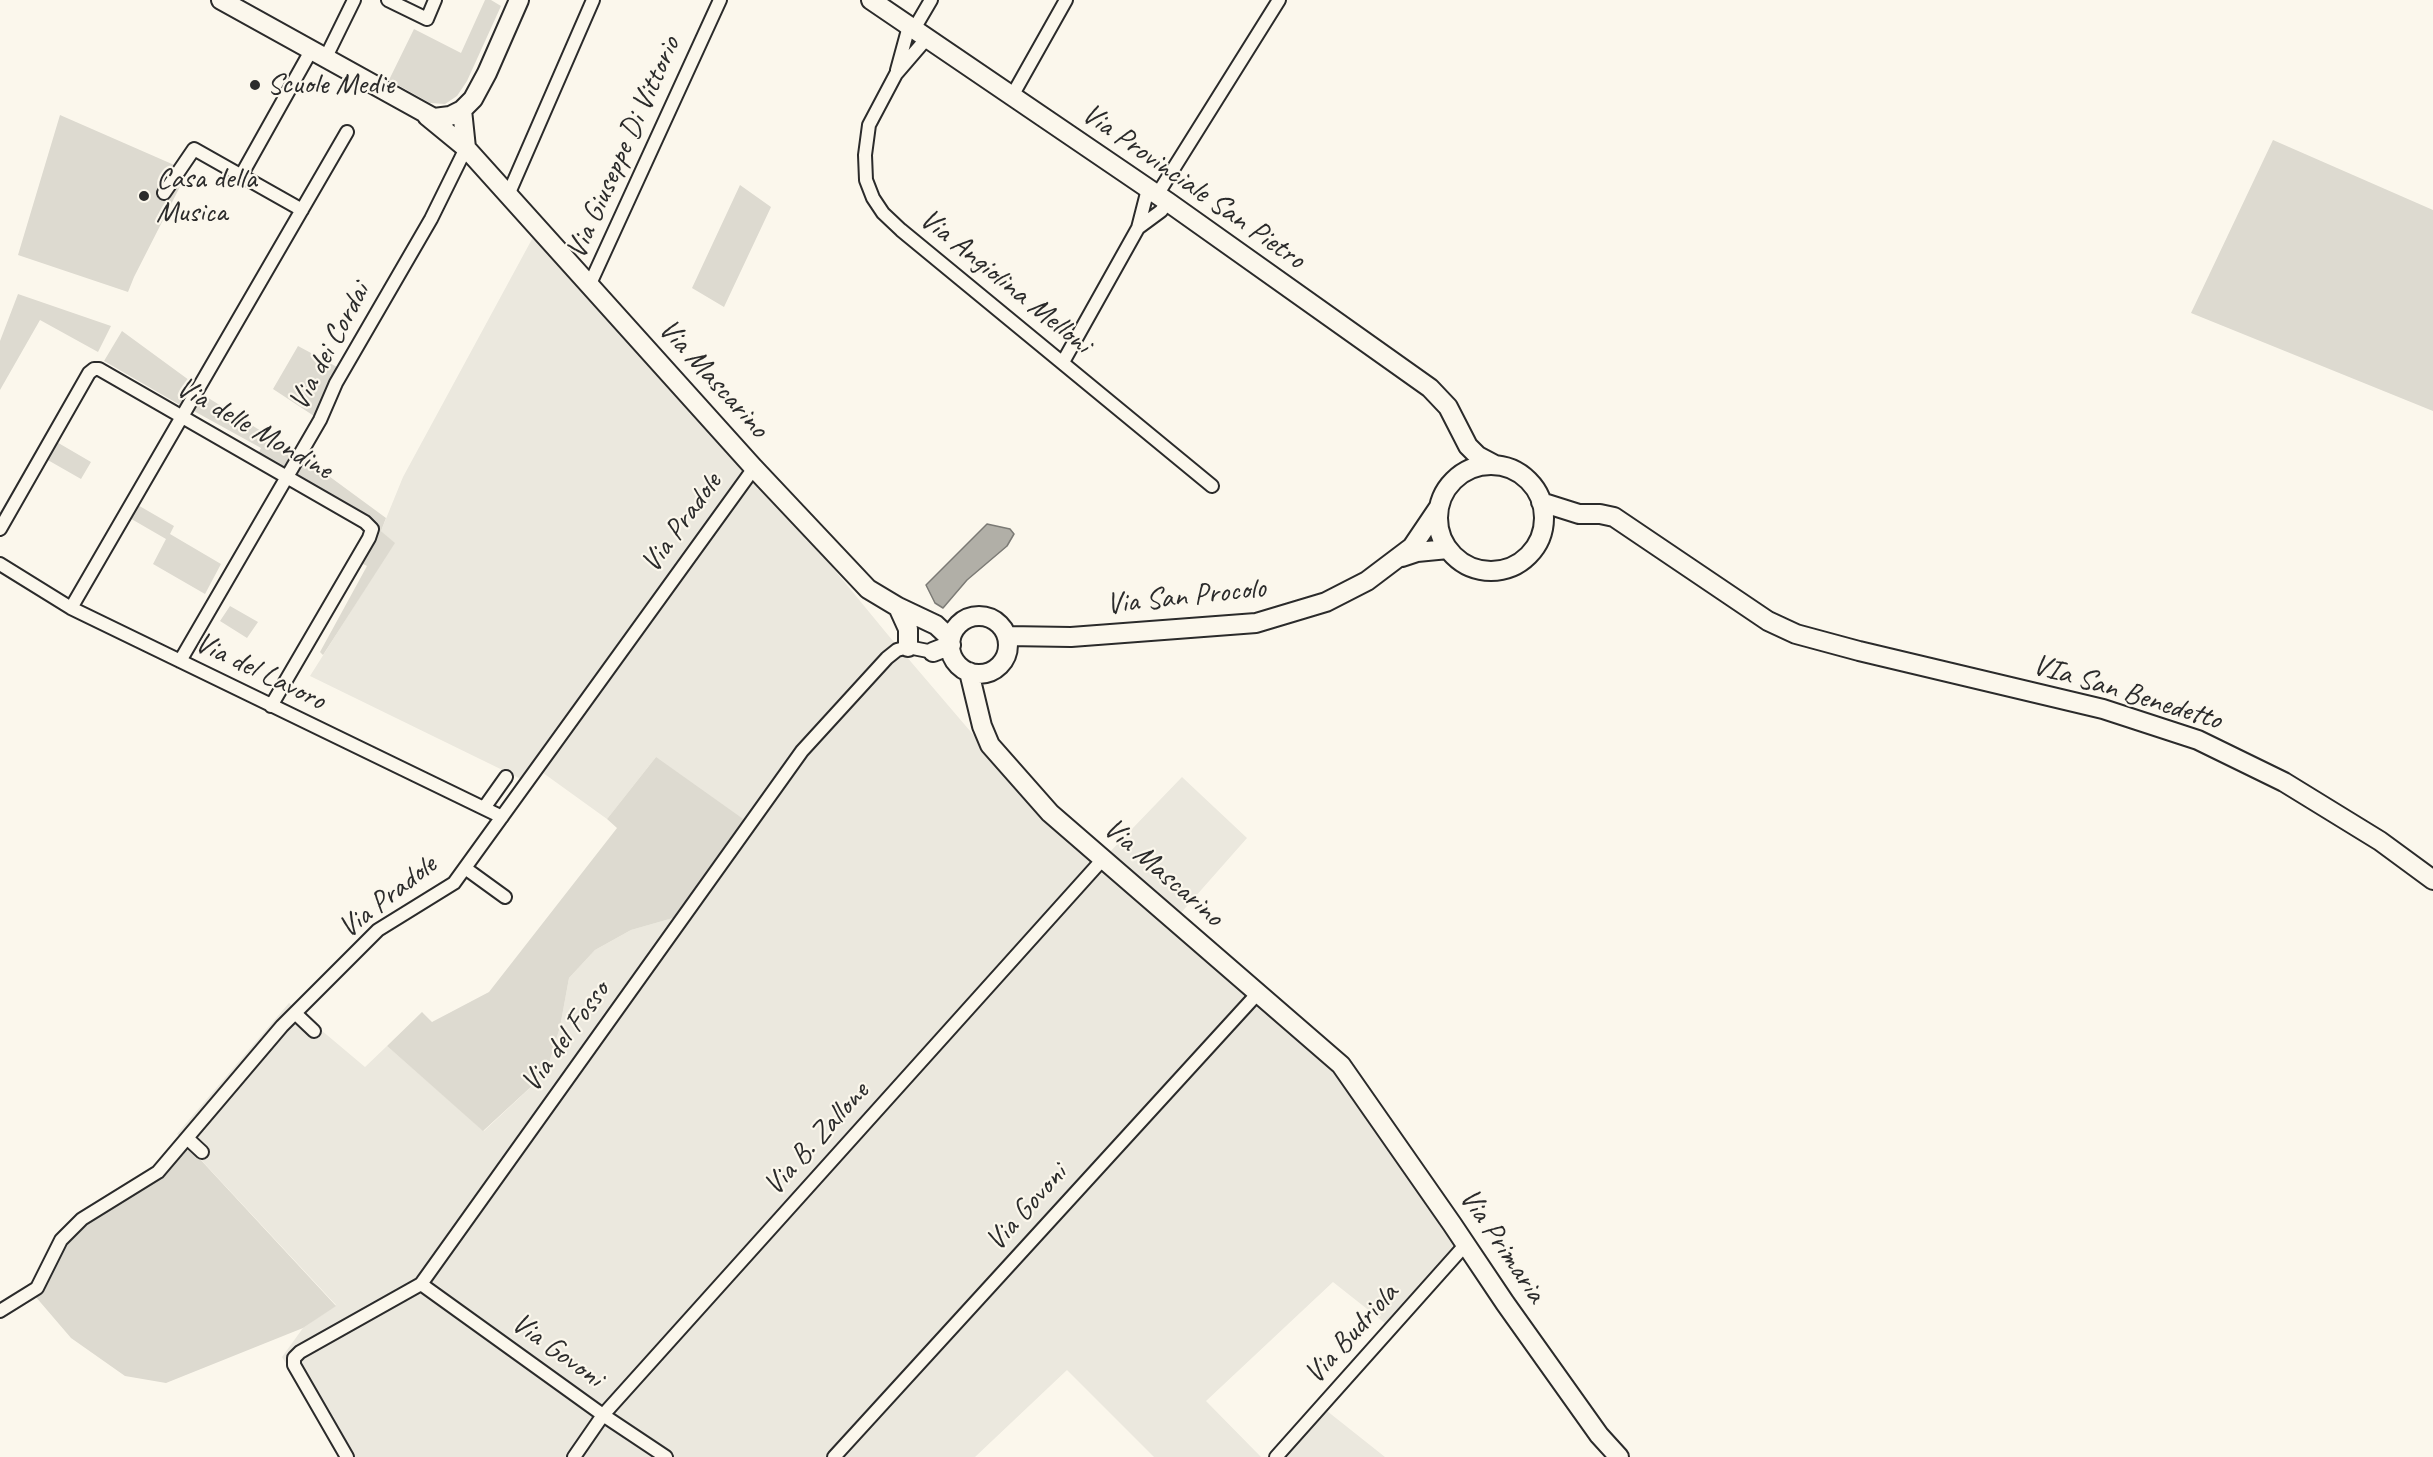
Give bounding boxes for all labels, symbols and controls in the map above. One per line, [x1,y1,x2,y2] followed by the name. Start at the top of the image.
[559,31,689,265] street label: Via Giuseppe Di Vittorio
[267,67,394,103] place label: Scuole Medie
[248,78,262,92] marker: Scuole Medie
[1074,96,1312,278] street label: Via Provinciale San Pietro
[156,161,256,231] place label: Casa della Musica
[137,189,151,203] marker: Casa della Musica
[912,202,1098,362] street label: Via Angiolina Melloni
[281,277,379,417] street label: Via dei Cordai
[650,312,776,446] street label: Via Mascarino
[169,370,339,488] street label: Via delle Mondine
[634,466,730,580] street label: Via Pradole
[1105,571,1267,623] street label: Via San Procolo
[189,625,331,719] street label: Via del Lavoro
[2028,647,2226,739] street label: VIa San Benedetto
[1095,811,1231,935] street label: Via Mascarino
[332,848,444,946] street label: Via Pradole
[514,975,618,1099] street label: Via del Fosso
[757,1075,877,1203] street label: Via B. Zallone
[979,1157,1075,1259] street label: Via Govoni
[1451,1182,1553,1310] street label: Via Primaria
[1297,1276,1407,1392] street label: Via Budriola
[504,1306,610,1396] street label: Via Govoni

